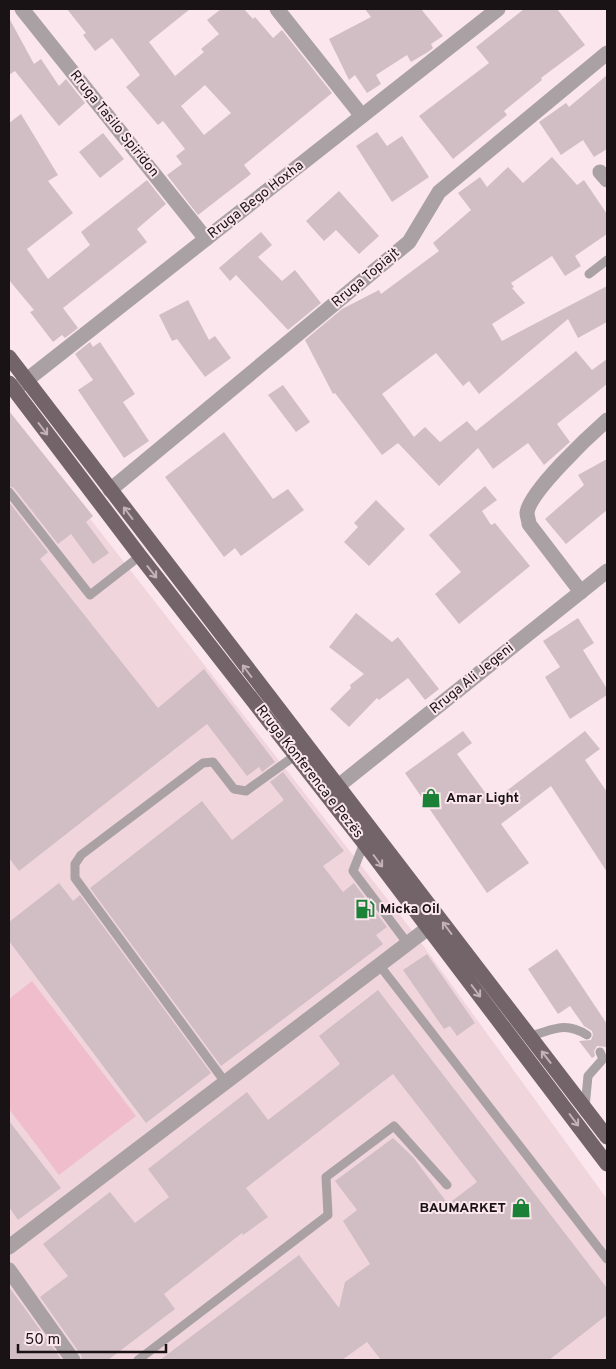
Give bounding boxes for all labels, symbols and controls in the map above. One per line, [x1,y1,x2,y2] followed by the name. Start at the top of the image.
[66,67,162,181] street label: Rruga Tasilo Spiridon
[205,157,307,243] street label: Rruga Bego Hoxha
[329,245,403,311] street label: Rruga Topiajt
[38,422,49,435] one-way arrow
[123,506,133,520] one-way arrow
[147,565,157,579] one-way arrow
[427,640,517,718] street label: Rruga Ali Jegeni
[242,665,253,678] one-way arrow
[252,702,366,842] street label: Rruga Konferenca e Pezës
[420,787,442,809] shop icon: Amar Light
[446,790,519,807] place label: Amar Light
[373,854,383,868] one-way arrow
[354,898,376,920] fuel station icon: Micka Oil
[380,901,440,918] place label: Micka Oil
[442,922,453,935] one-way arrow
[471,984,481,998] one-way arrow
[540,1051,551,1064] one-way arrow
[569,1113,580,1126] one-way arrow
[510,1197,532,1219] shop icon: BAUMARKET
[419,1200,506,1217] place label: BAUMARKET
[18,1322,165,1354] scale bar
[25,1331,60,1350] text: 50 m

